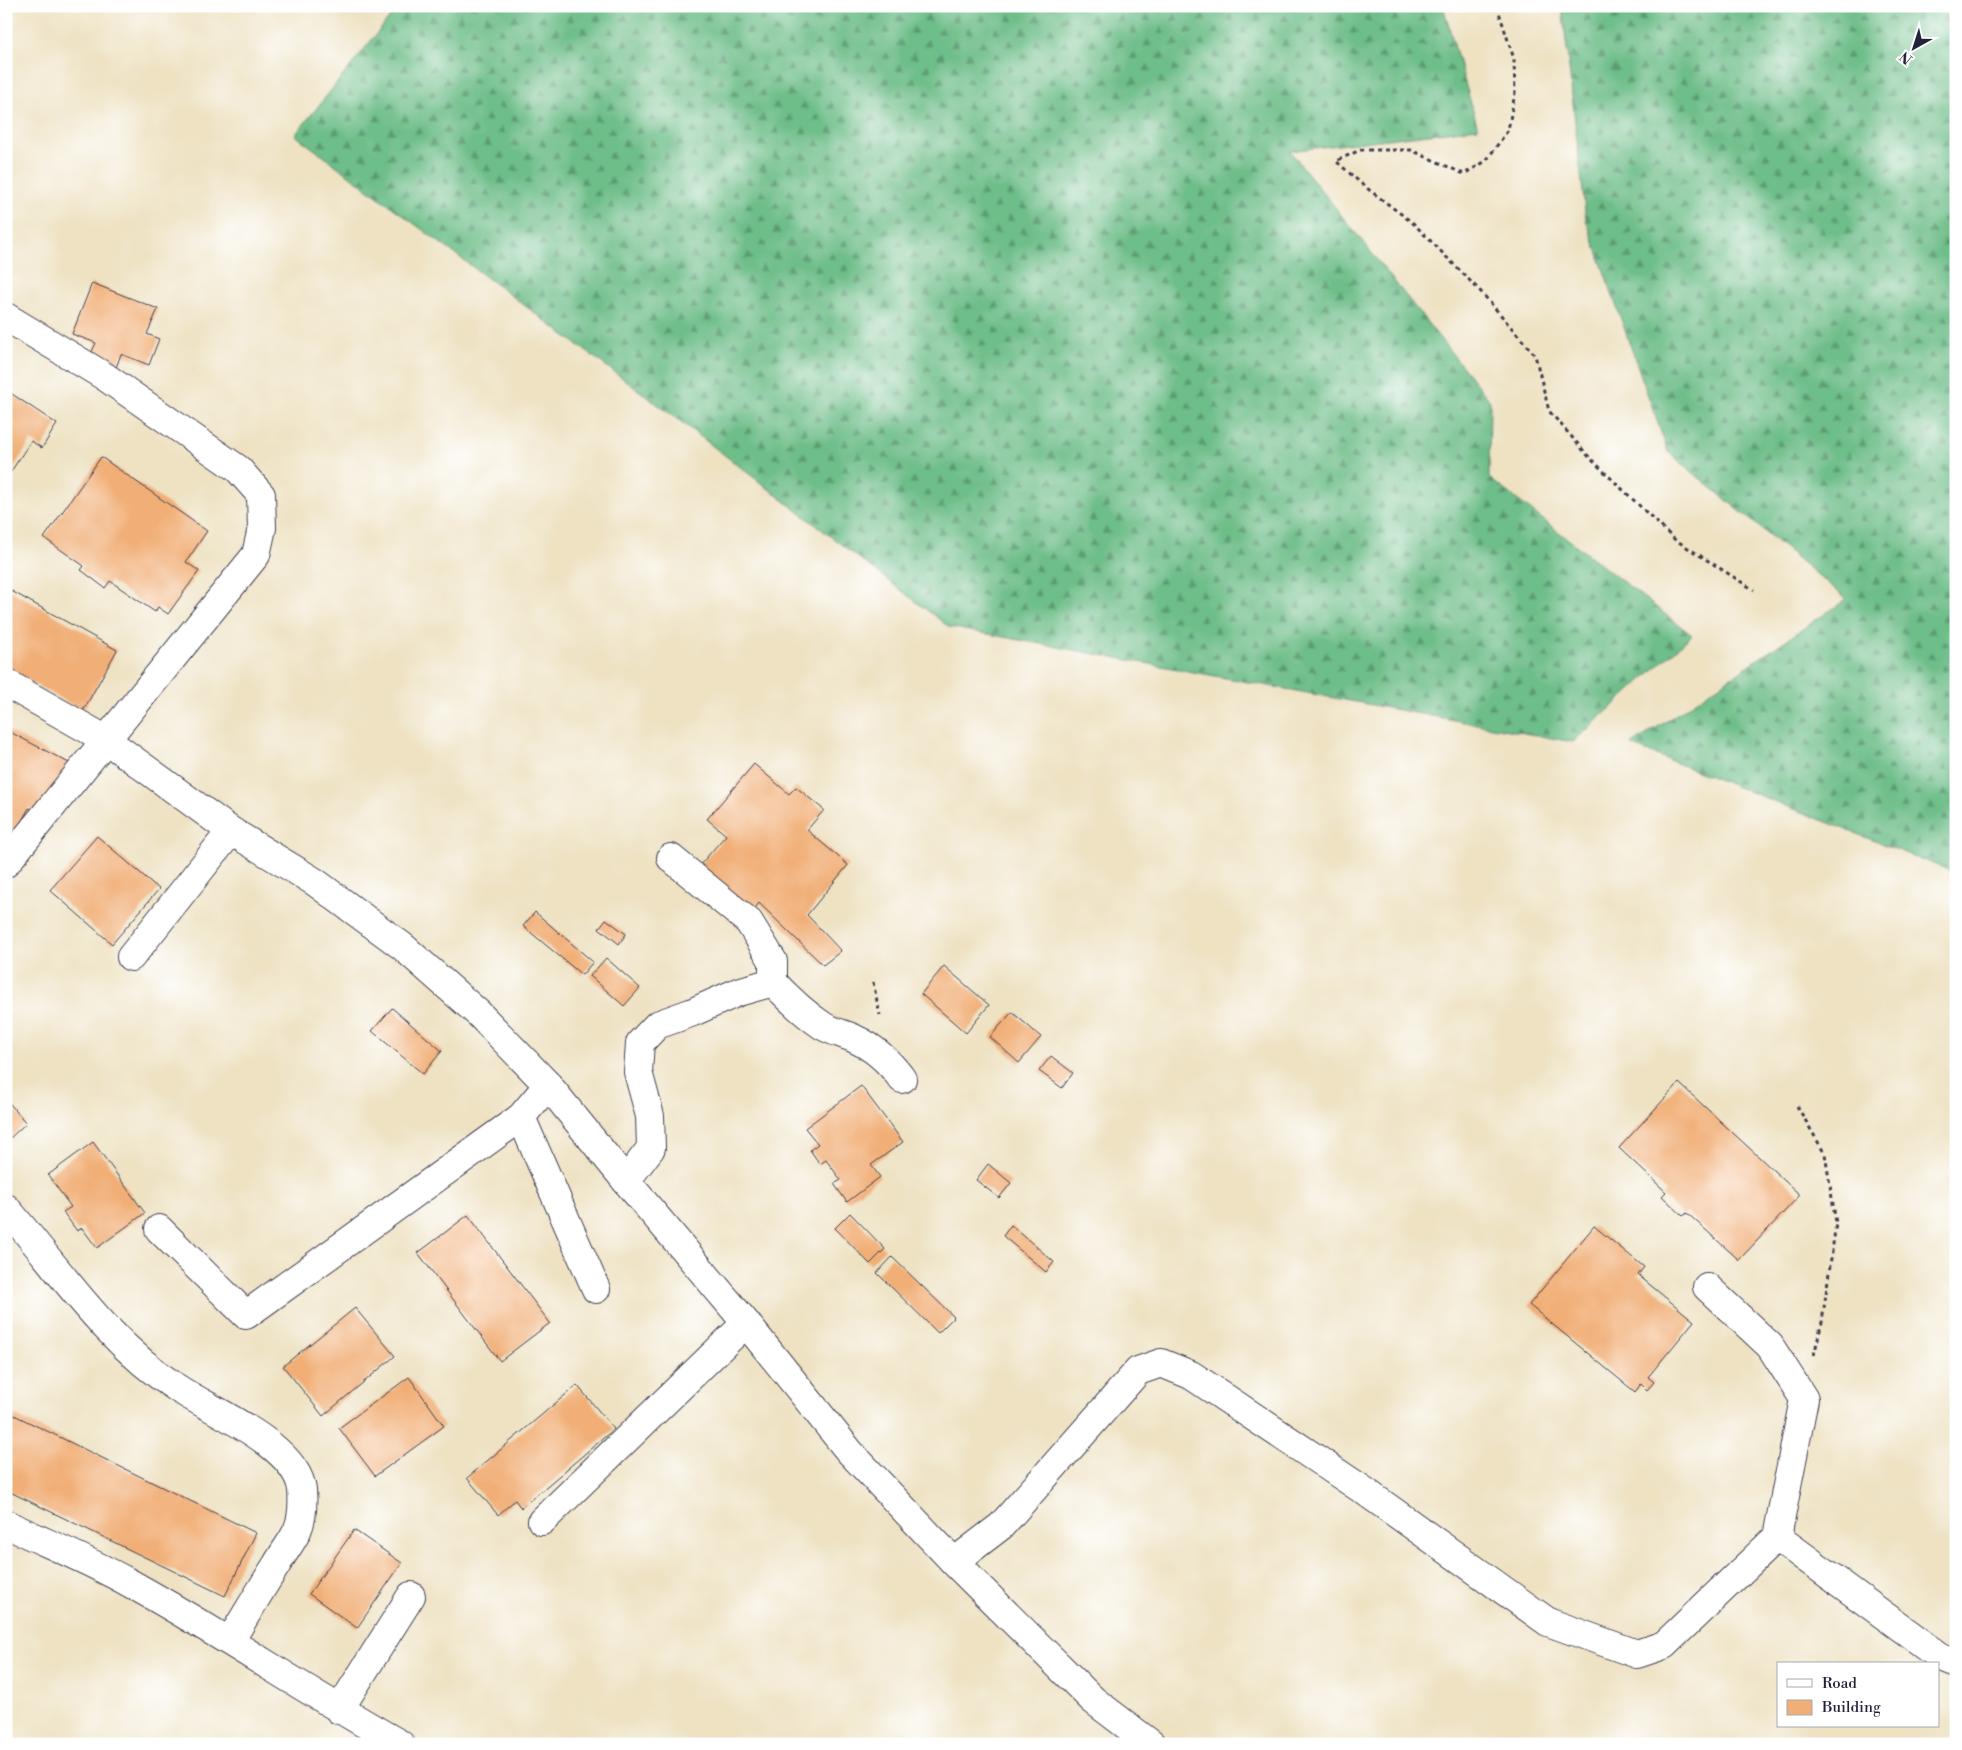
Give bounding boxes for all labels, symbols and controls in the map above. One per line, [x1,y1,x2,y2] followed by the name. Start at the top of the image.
[1890,22,1940,72] north arrow
[1896,47,1916,68] text: N
[1777,1662,1940,1728] legend
[1822,1674,1857,1693] text: Road
[1821,1698,1881,1717] text: Building

